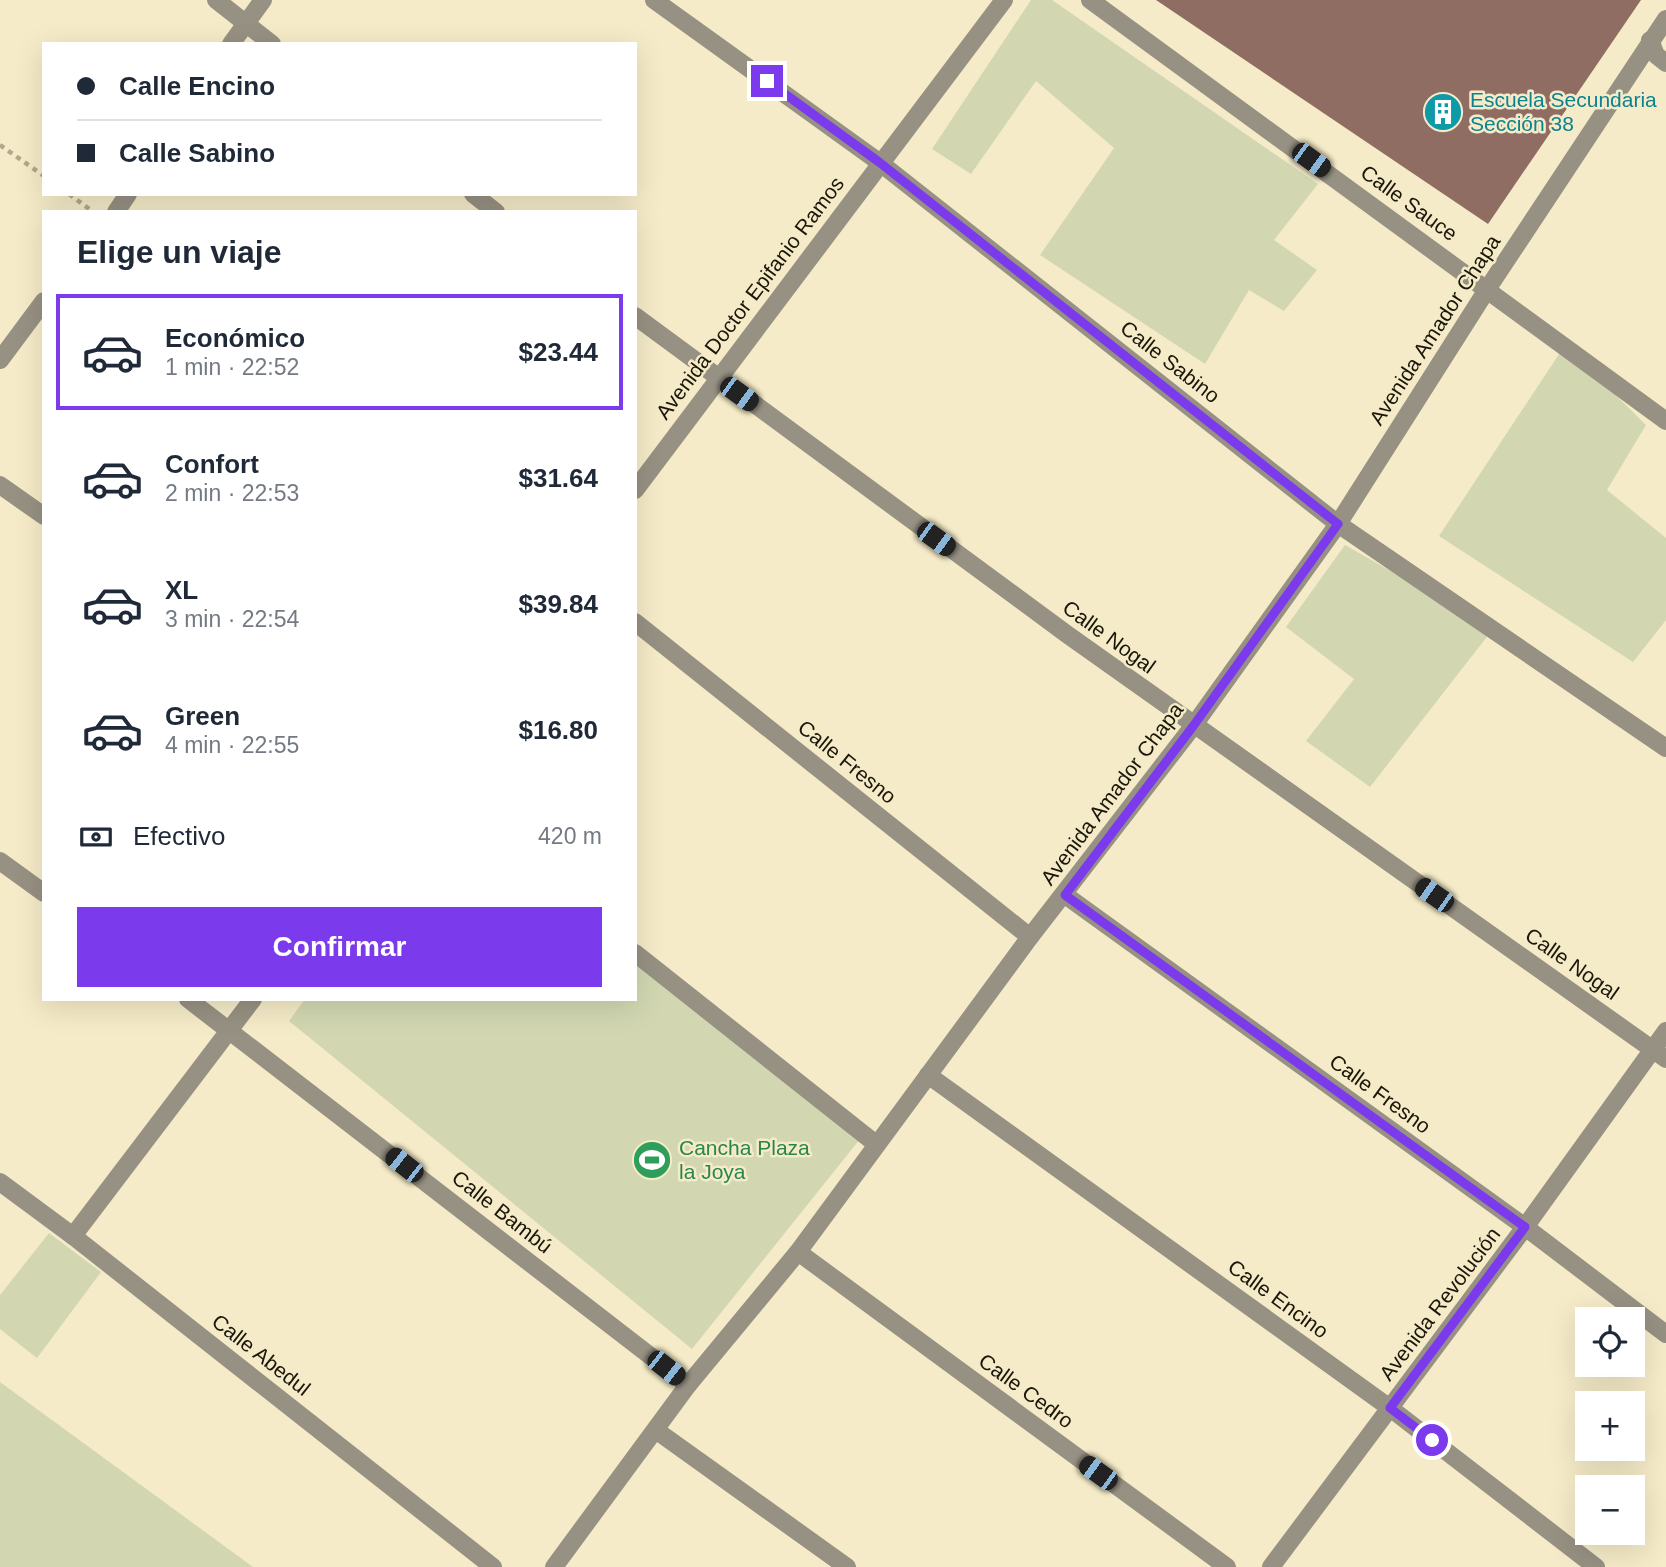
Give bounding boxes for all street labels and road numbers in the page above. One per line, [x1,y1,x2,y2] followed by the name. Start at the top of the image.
[1357,160,1462,245] street label: Calle Sauce
[651,172,848,423] street label: Avenida Doctor Epifanio Ramos
[1365,230,1505,429] street label: Avenida Amador Chapa
[1116,316,1224,407] street label: Calle Sabino
[1059,595,1160,678] street label: Calle Nogal
[1036,698,1188,889] street label: Avenida Amador Chapa
[794,715,901,808] street label: Calle Fresno
[1521,923,1623,1004] street label: Calle Nogal
[1325,1049,1435,1138] street label: Calle Fresno
[448,1166,557,1258] street label: Calle Bambú
[1375,1223,1505,1385] street label: Avenida Revolución
[1224,1255,1333,1343] street label: Calle Encino
[208,1309,315,1400] street label: Calle Abedul
[975,1349,1078,1432] street label: Calle Cedro

